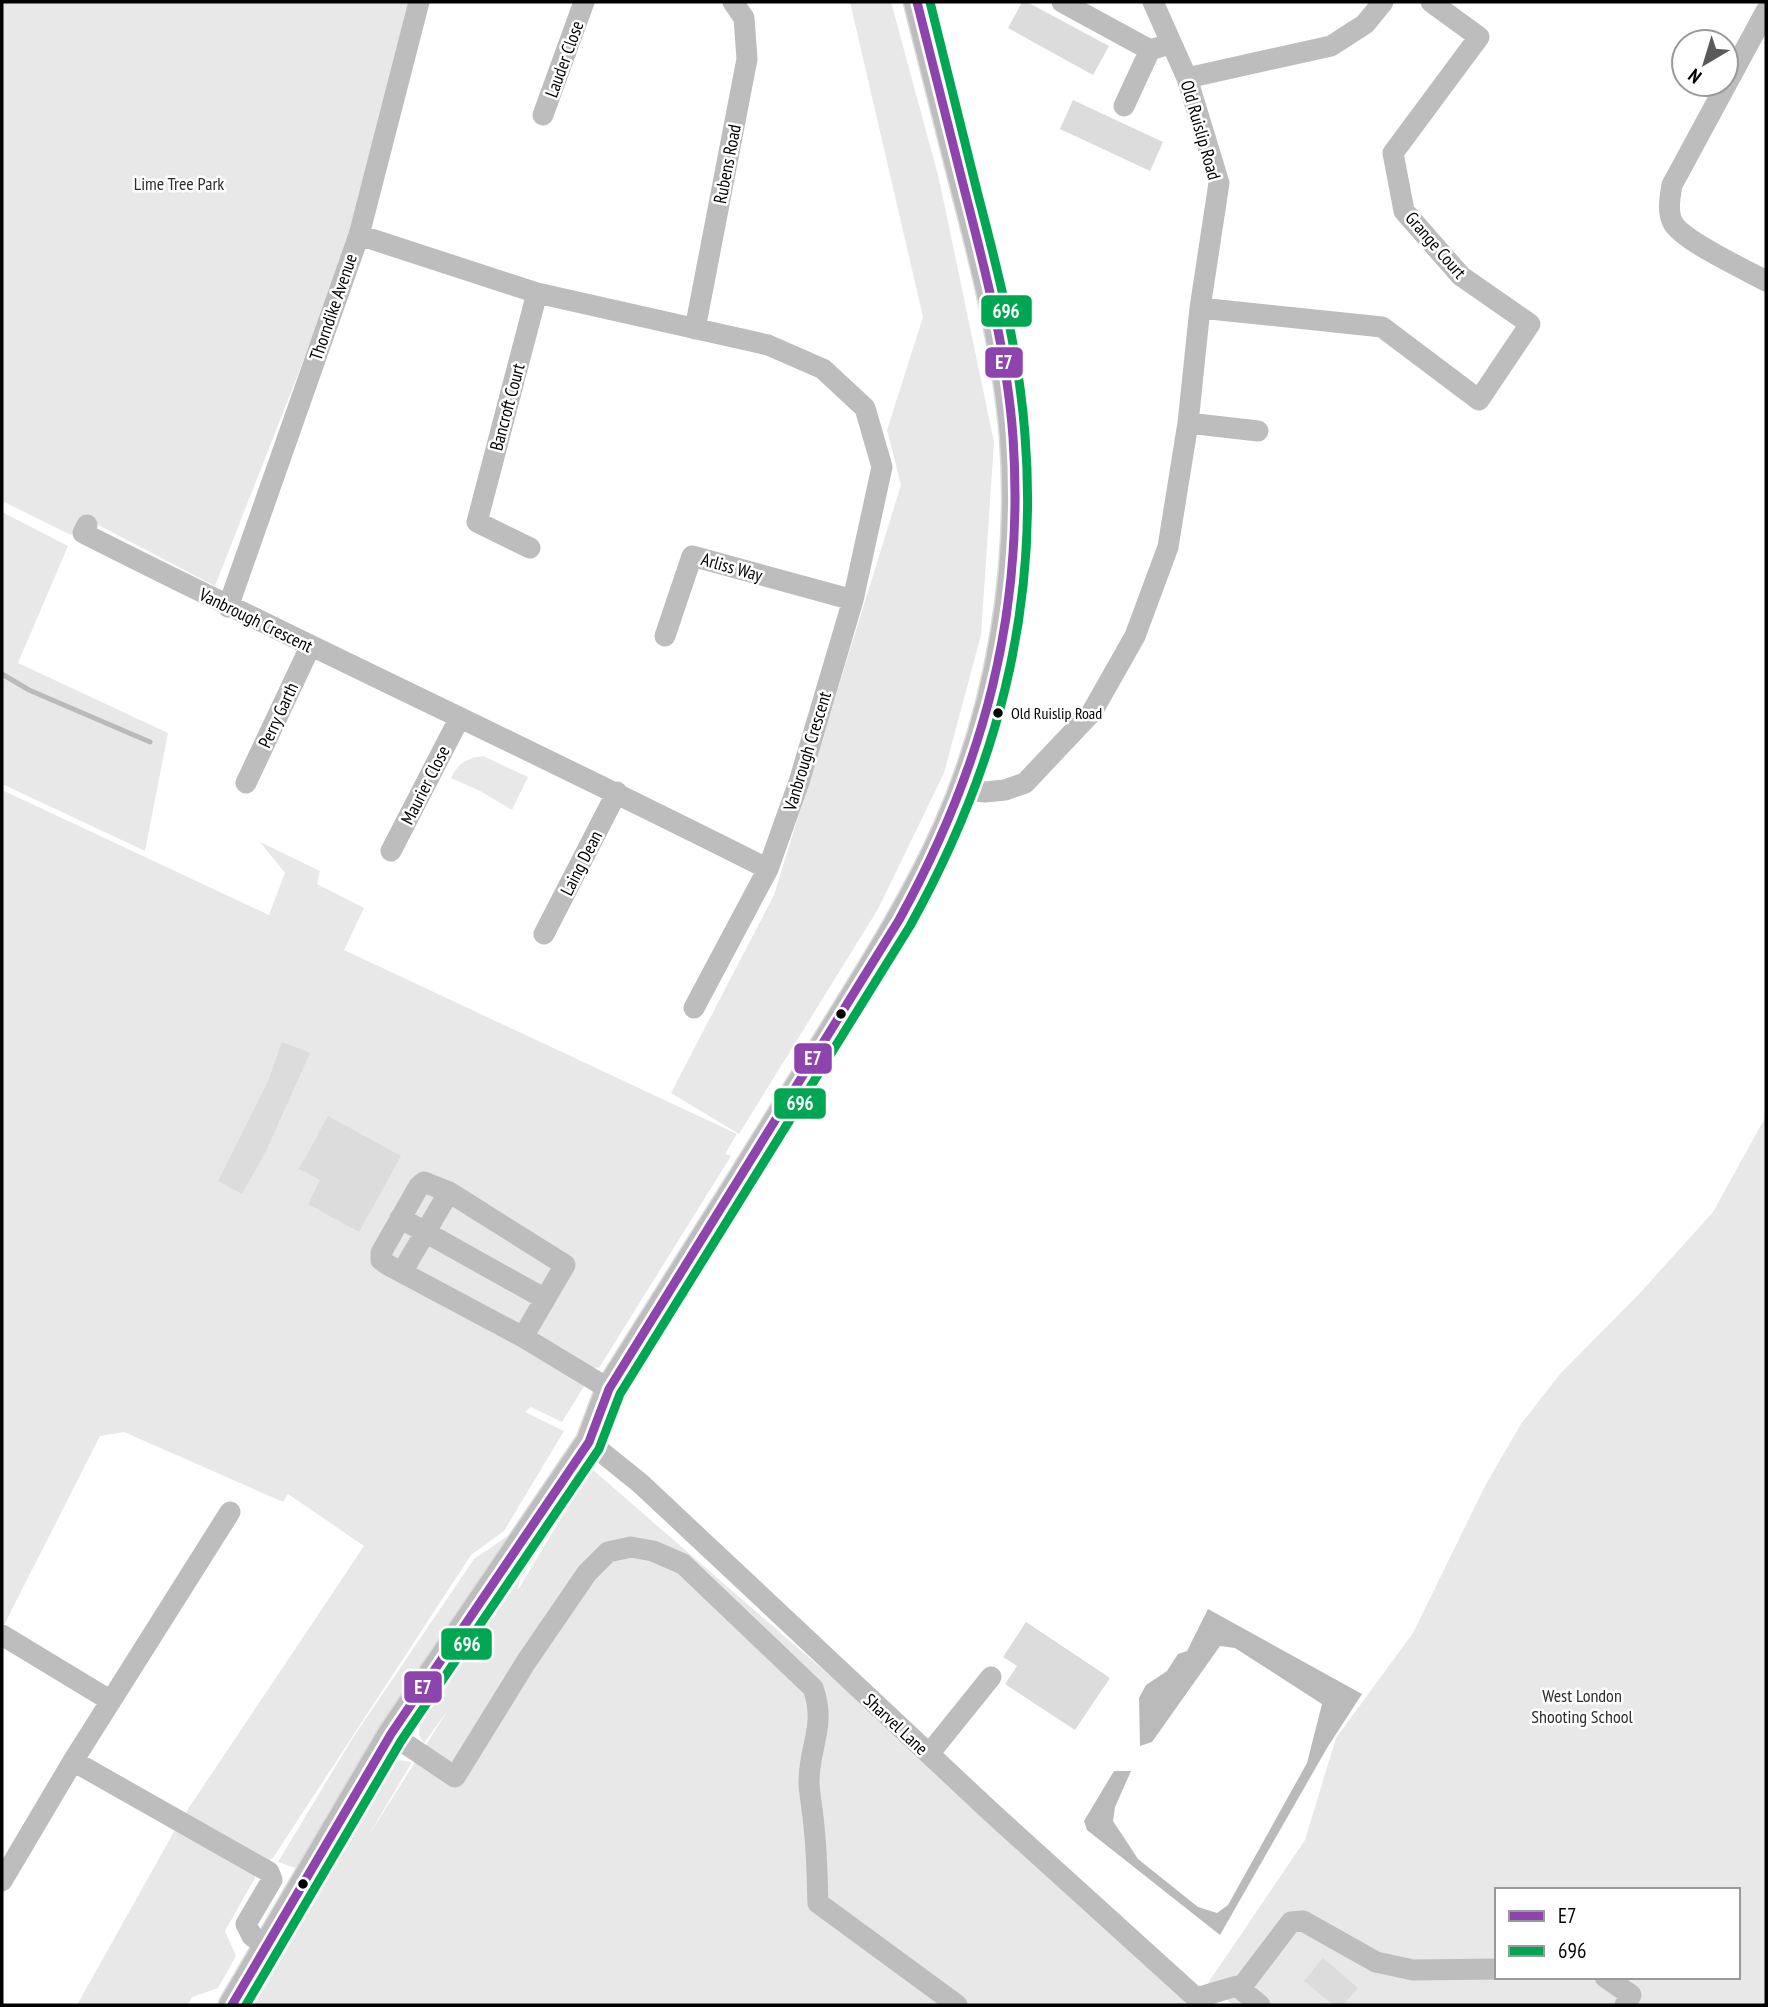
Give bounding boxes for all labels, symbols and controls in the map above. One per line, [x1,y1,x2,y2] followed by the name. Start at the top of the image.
[540,18,588,100] street label: Lauder Close
[1670,28,1740,98] north arrow
[1683,64,1706,89] text: N
[1176,78,1226,182] street label: Old Ruislip Road
[708,122,746,206] street label: Rubens Road
[134,172,224,195] park label: Lime Tree Park
[1401,207,1471,283] street label: Grange Court
[304,251,362,363] street label: Thorndike Avenue
[980,294,1033,328] line badge: 696
[992,299,1020,323] text: 696
[984,346,1024,379] line badge: E7
[995,350,1013,374] text: E7
[484,361,530,453] street label: Bancroft Court
[699,547,766,587] street label: Arliss Way
[195,582,317,657] street label: Vanbrough Crescent
[253,679,303,751] street label: Perry Garth
[778,689,836,814] street label: Vanbrough Crescent
[1011,703,1102,723] place label: Old Ruislip Road
[991,706,1005,720] marker: Old Ruislip Road
[395,742,455,828] street label: Maurier Close
[555,827,607,899] street label: Laing Dean
[834,1007,848,1021] unlabelled marker
[793,1042,833,1075] line badge: E7
[804,1046,822,1070] text: E7
[773,1087,827,1120] line badge: 696
[786,1091,814,1115] text: 696
[440,1627,493,1661] line badge: 696
[453,1632,481,1656] text: 696
[403,1670,443,1704] line badge: E7
[414,1675,432,1699] text: E7
[1531,1684,1633,1728] park label: West London Shooting School
[859,1688,933,1760] street label: Sharvel Lane
[296,1877,310,1891] unlabelled marker
[1495,1888,1740,1979] legend
[1558,1902,1576,1929] text: E7
[1558,1937,1586,1964] text: 696

